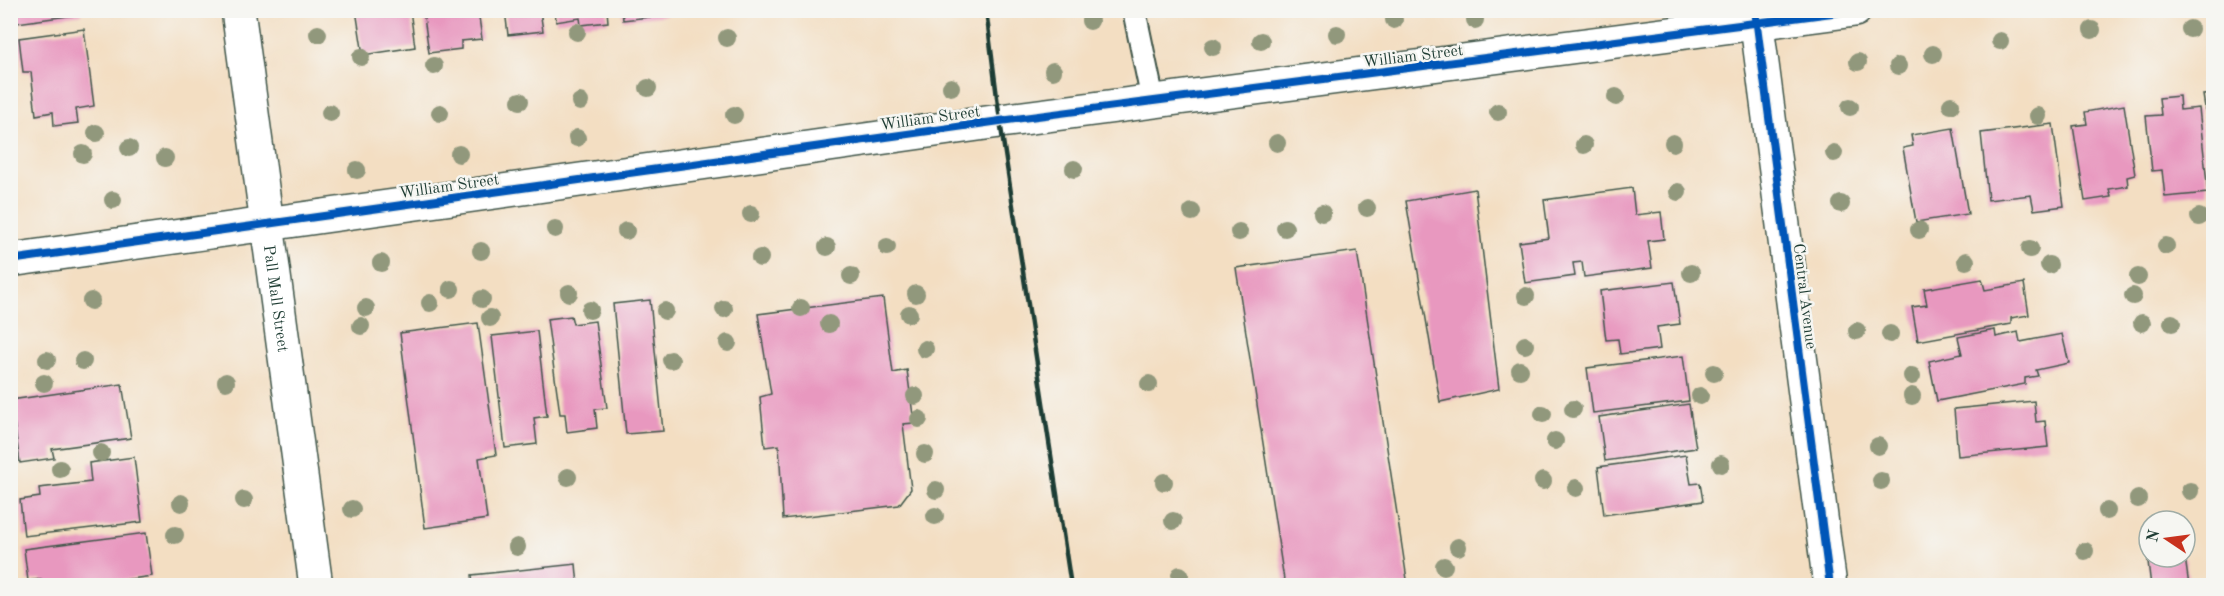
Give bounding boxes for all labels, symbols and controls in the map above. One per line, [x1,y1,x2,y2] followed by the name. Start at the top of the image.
[1362,43,1465,71] street label: William Street
[879,104,982,134] street label: William Street
[398,172,501,202] street label: William Street
[1790,242,1818,350] street label: Central Avenue
[260,244,290,354] street label: Pall Mall Street
[2137,509,2197,569] north arrow
[2145,528,2164,544] text: N

